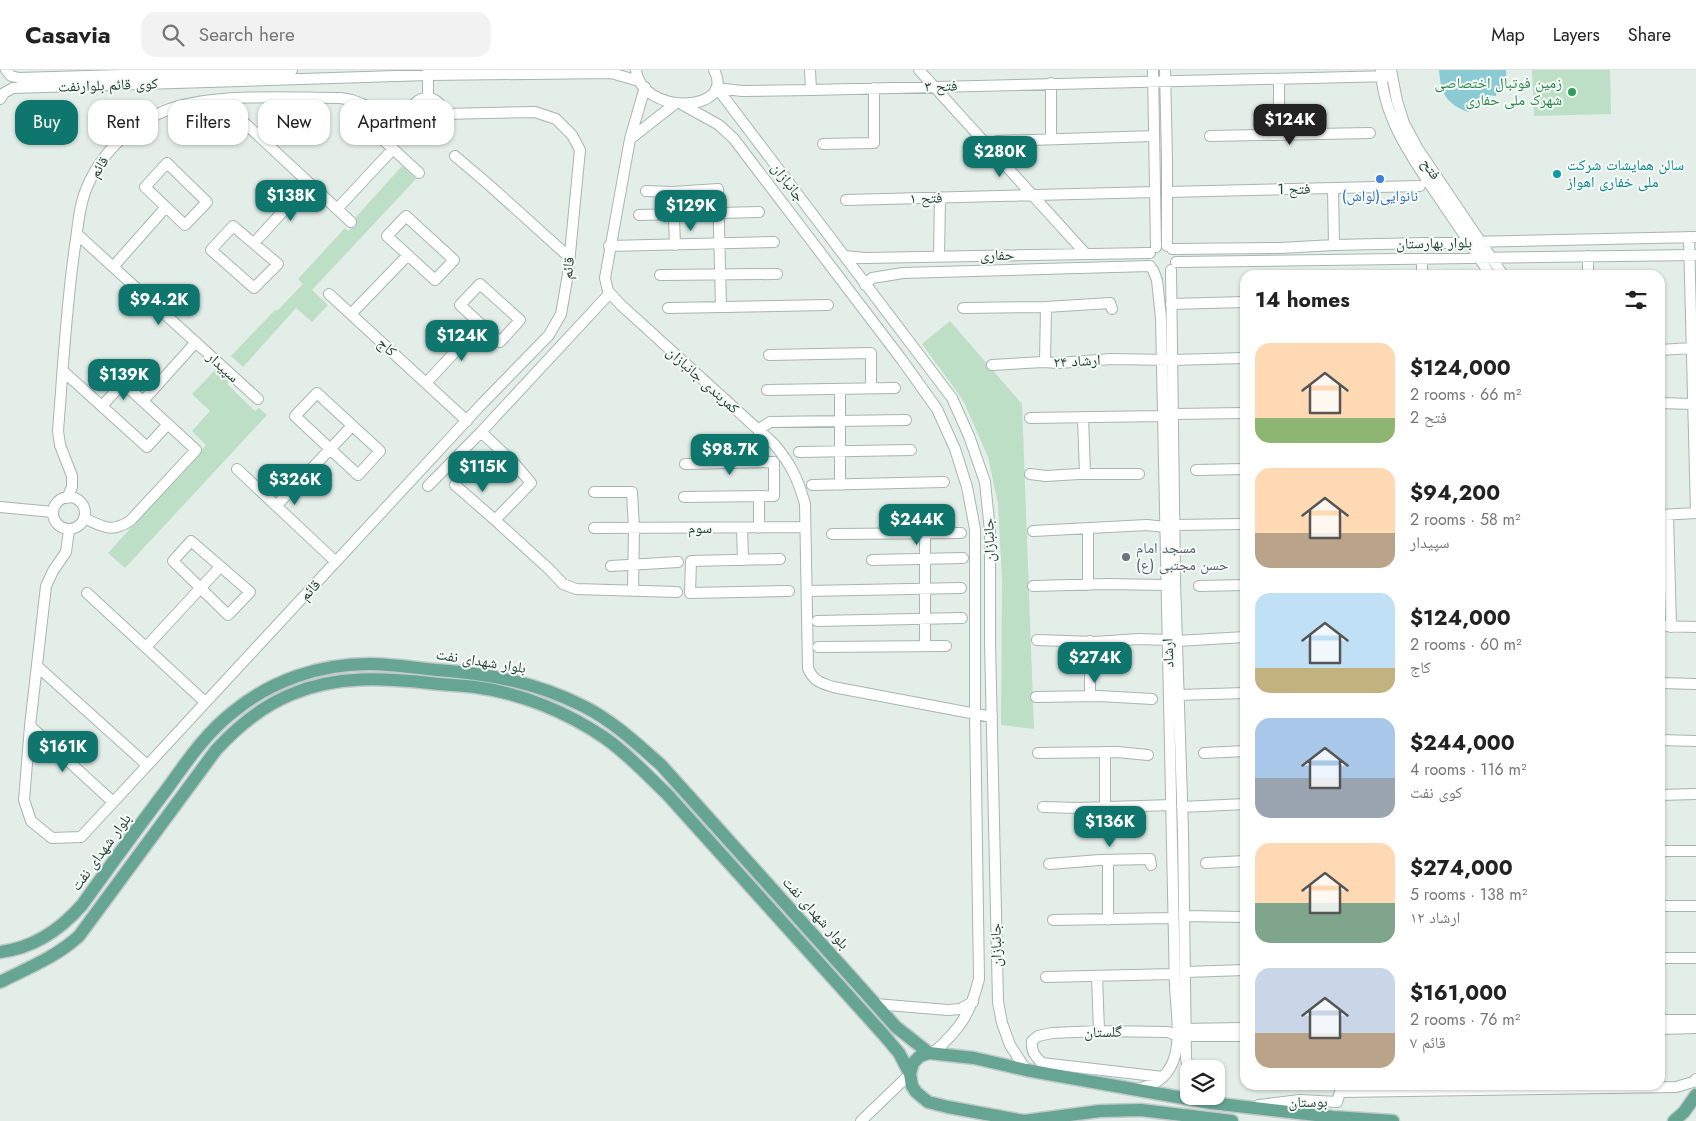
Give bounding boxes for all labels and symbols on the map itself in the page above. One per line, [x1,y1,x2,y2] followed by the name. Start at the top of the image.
[58,72,158,98] street label: کوی قائم بلوارنفت
[1435,72,1562,111] place label: زمین فوتبال اختصاصی شهرک ملی حفاری
[924,74,958,98] street label: فتح ۳
[1566,86,1578,98] marker: زمین فوتبال اختصاصی شهرک ملی حفاری
[1255,104,1325,146] pin: $124K
[965,136,1035,178] pin: $280K
[84,152,114,182] street label: قائم
[1416,154,1446,184] street label: فتح
[1566,154,1684,193] place label: سالن همایشات شرکت ملی خفاری اهواز
[766,158,810,206] street label: جانبازان
[1551,168,1563,180] marker: سالن همایشات شرکت ملی خفاری اهواز
[1374,173,1386,185] marker: نانوایى(لواش)
[1277,178,1311,200] street label: فتح 1
[256,180,326,222] pin: $138K
[1342,185,1418,207] place label: نانوایى(لواش)
[909,186,943,210] street label: فتح ۱
[656,190,726,232] pin: $129K
[1396,231,1472,255] street label: بلوار بهارستان
[980,244,1015,266] street label: حفاری
[556,256,580,280] street label: قائم
[118,284,200,326] pin: $94.2K
[427,320,497,362] pin: $124K
[372,332,402,362] street label: کاج
[662,341,744,419] street label: کمربندی جانبازان
[201,346,244,388] street label: سپیدار
[1053,349,1101,373] street label: ارشاد ۲۴
[89,358,159,401] pin: $139K
[689,434,771,476] pin: $98.7K
[448,450,518,493] pin: $115K
[260,464,330,506] pin: $326K
[882,504,952,546] pin: $244K
[688,517,712,539] street label: سوم
[977,517,1001,562] street label: جانبازان
[1136,537,1229,576] place label: مسجد امام حسن مجتبی (ع)
[1120,551,1132,563] marker: مسجد امام حسن مجتبی (ع)
[294,574,326,606] street label: قائم
[1156,638,1180,668] street label: ارشاد
[1060,642,1130,684] pin: $274K
[434,643,528,679] street label: بلوار شهدای نفت
[28,730,98,773] pin: $161K
[1075,806,1145,848] pin: $136K
[65,809,137,895] street label: بلوار شهدای نفت
[777,872,855,954] street label: بلوار شهدای نفت
[985,922,1007,967] street label: جانبازان
[1084,1021,1122,1043] street label: گلستان
[1288,1091,1328,1113] street label: بوستان

